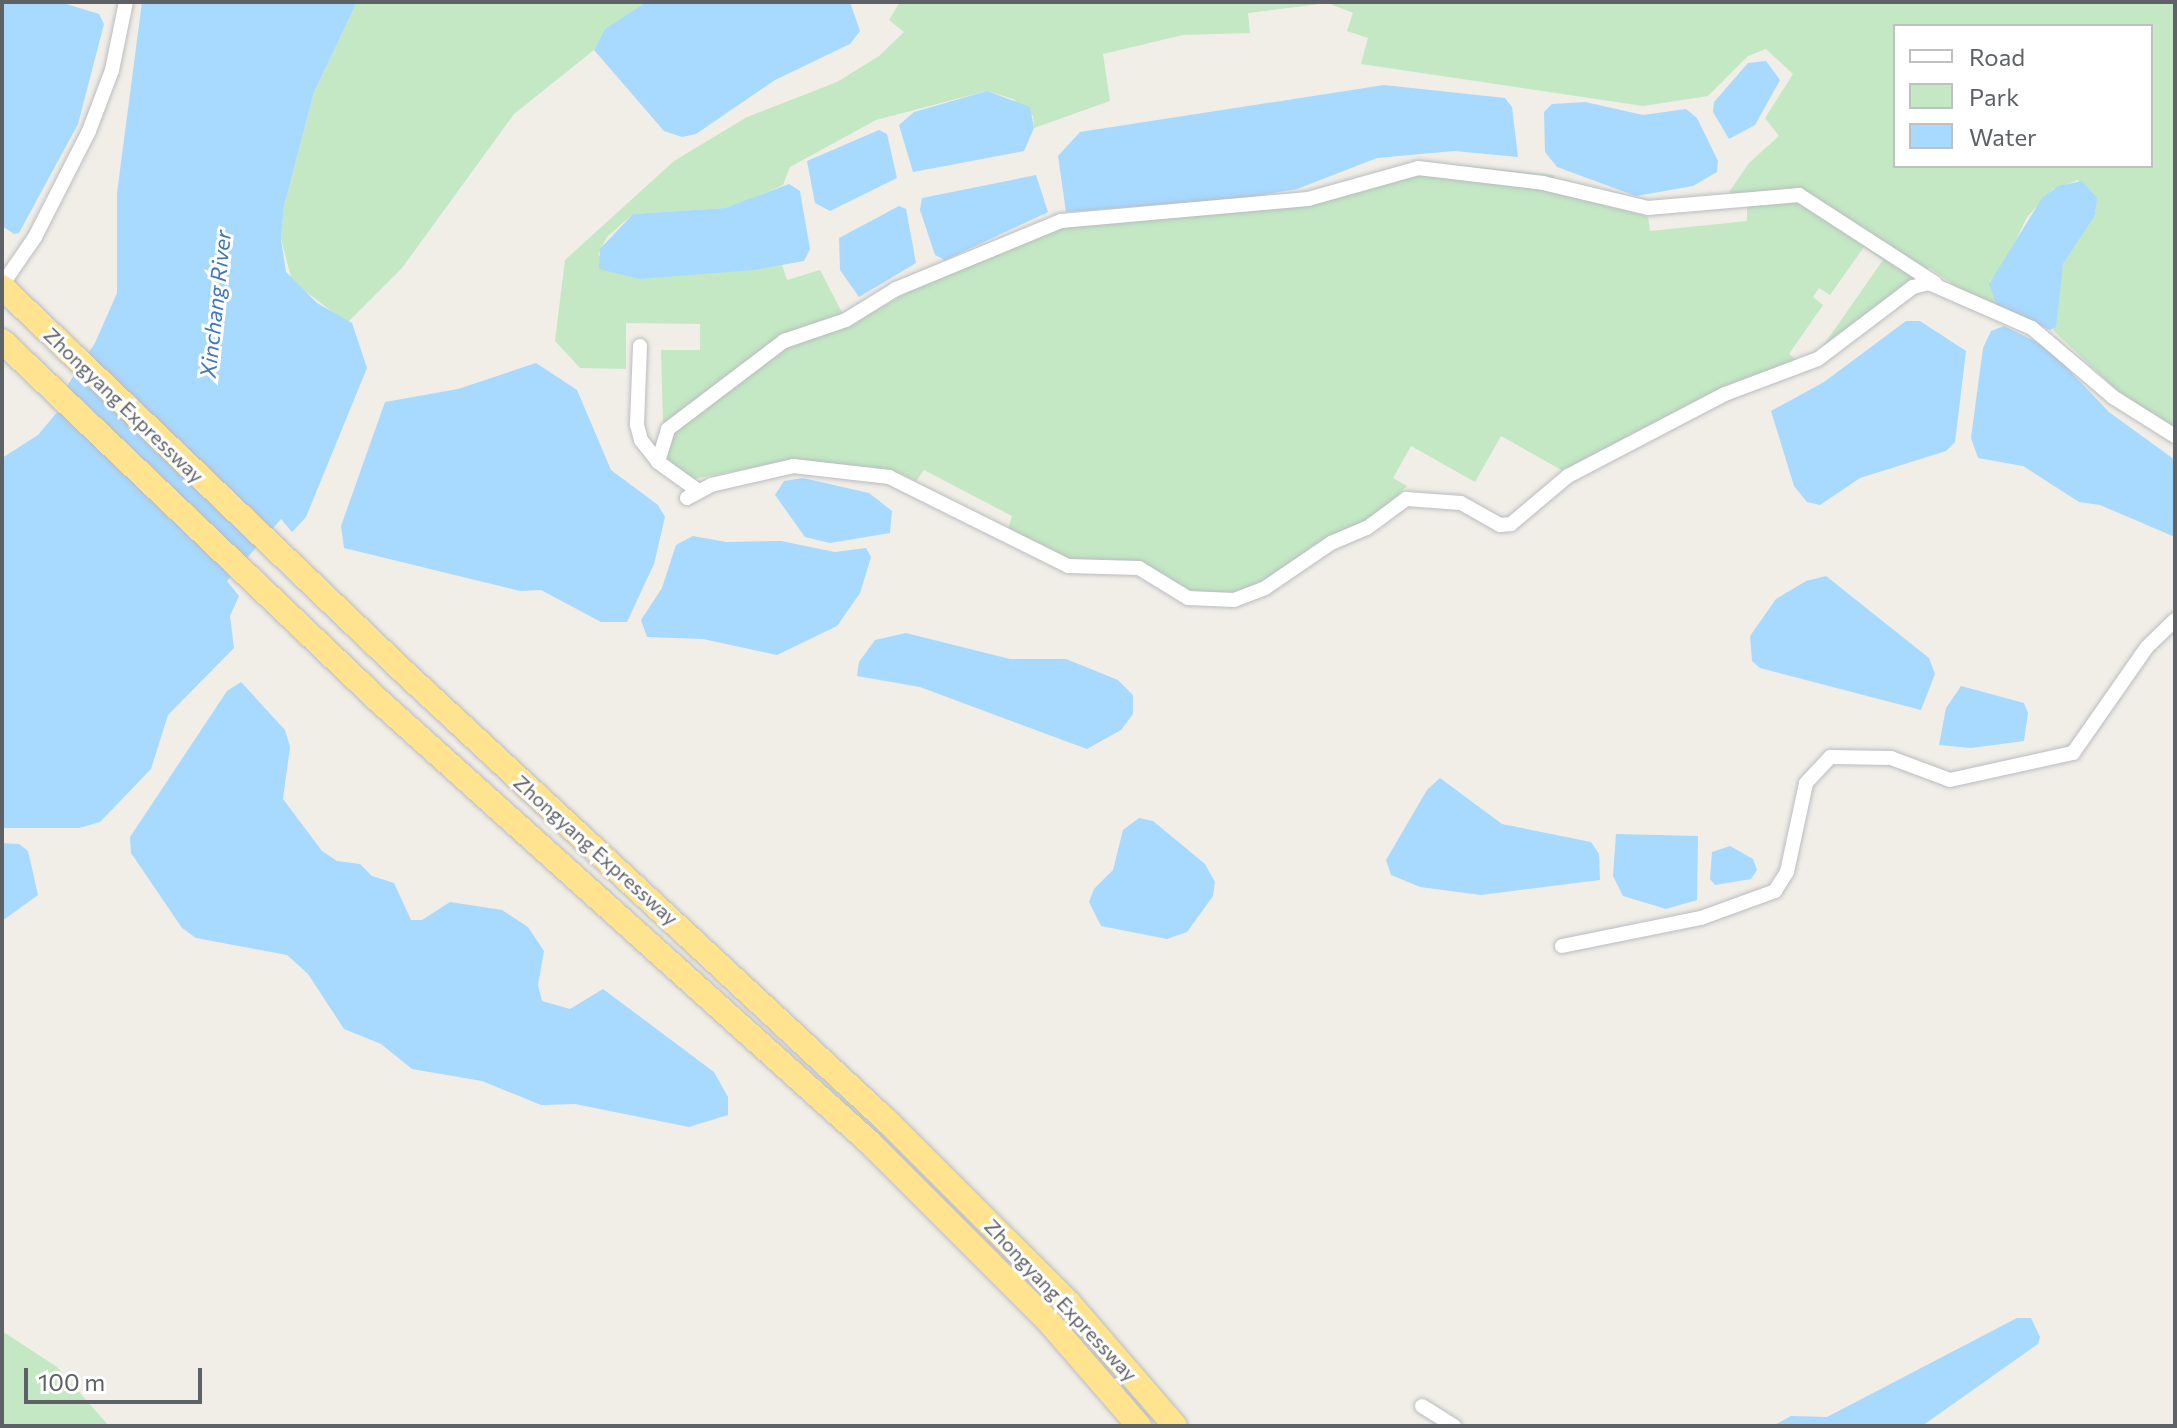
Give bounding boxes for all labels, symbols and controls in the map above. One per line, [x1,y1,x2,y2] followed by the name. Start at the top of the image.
[1893,24,2153,168] legend
[1969,42,2025,71] text: Road
[1969,82,2019,111] text: Park
[1969,122,2037,151] text: Water
[194,229,236,379] water label: Xinchang River
[39,322,209,488] street label: Zhongyang Expressway
[509,770,683,930] street label: Zhongyang Expressway
[980,1214,1142,1386] street label: Zhongyang Expressway
[28,1352,206,1402] scale bar
[38,1367,105,1396] text: 100 m

